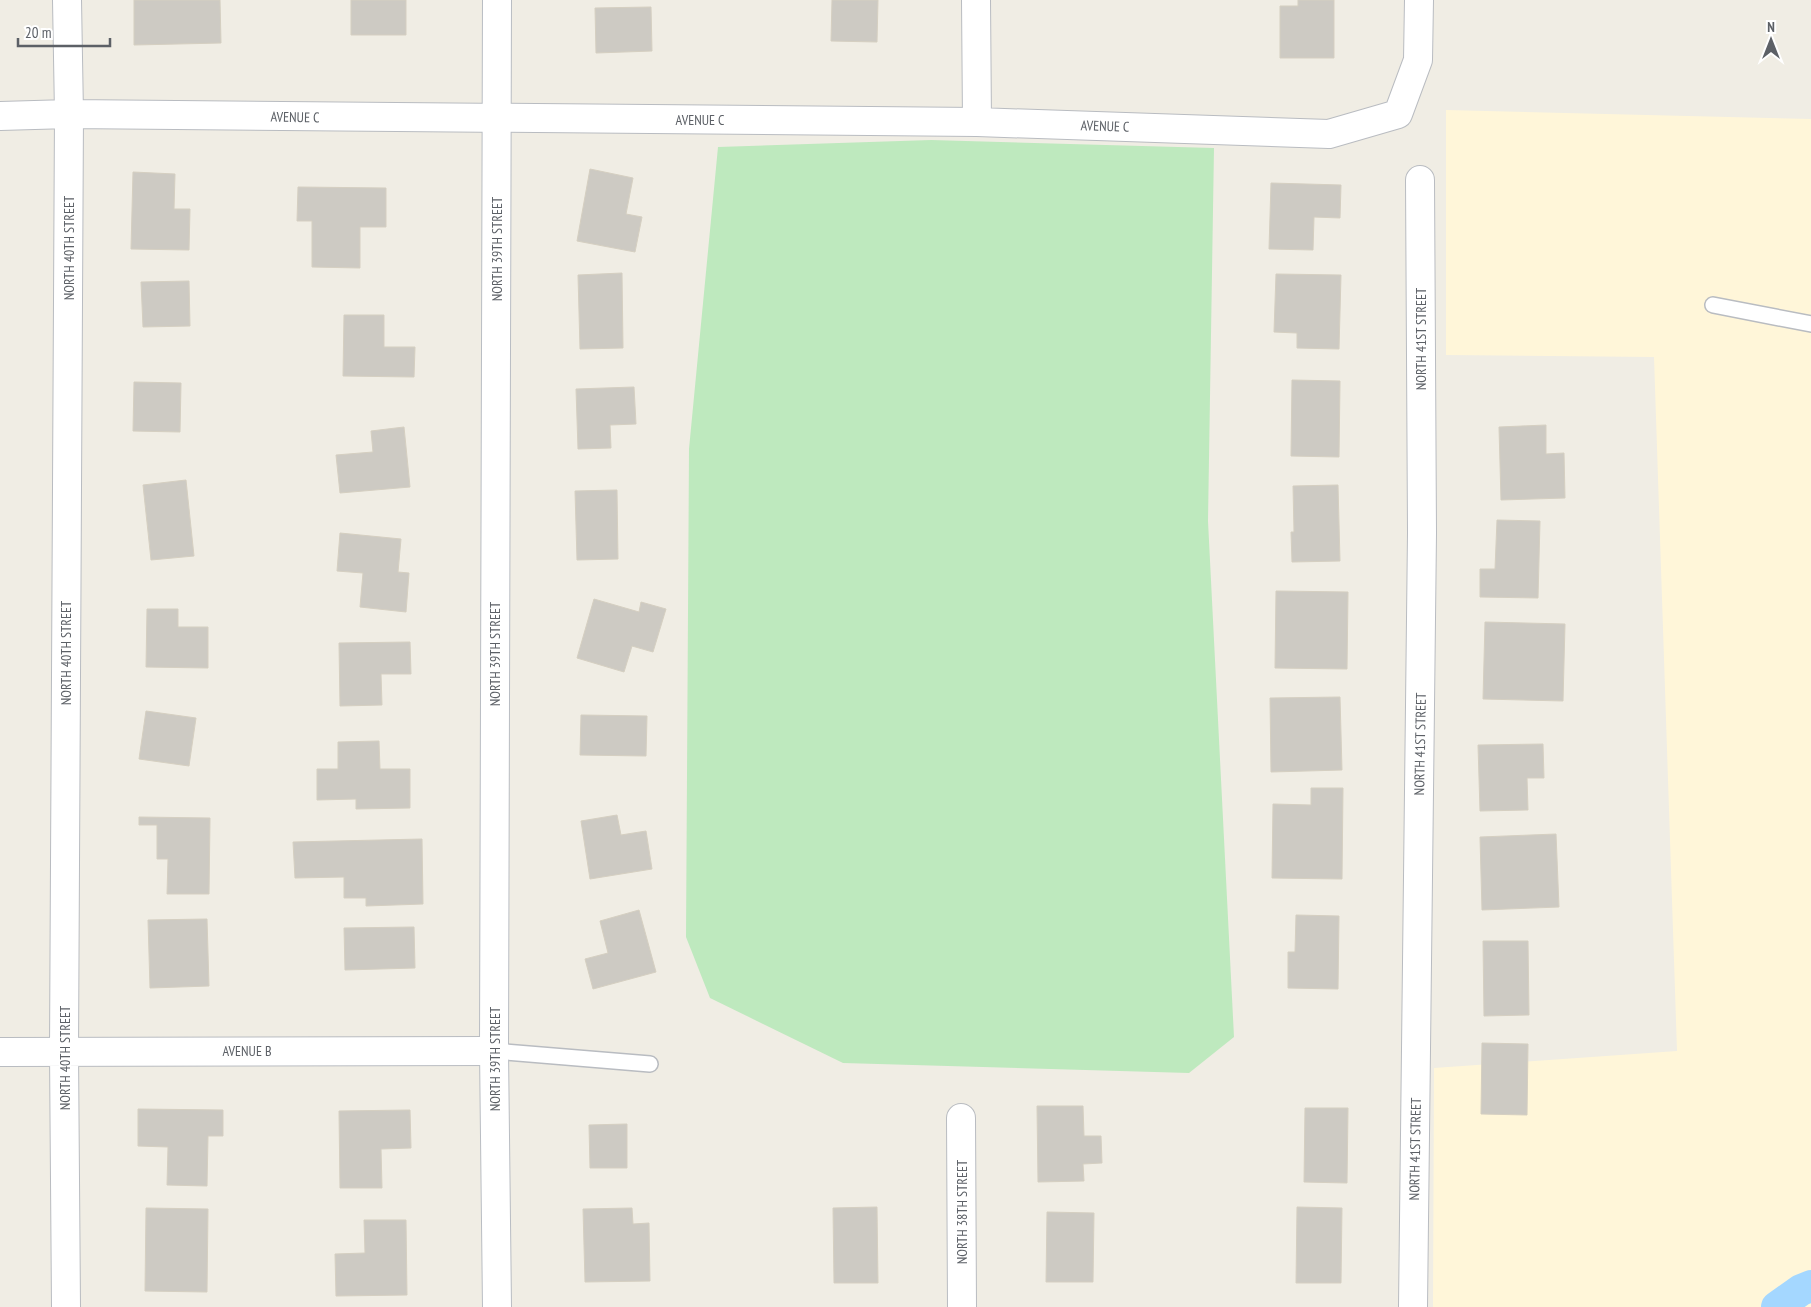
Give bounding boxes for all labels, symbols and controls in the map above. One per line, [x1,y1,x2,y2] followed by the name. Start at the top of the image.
[18,15,110,47] scale bar
[1746,15,1796,65] north arrow
[1767,18,1775,36] text: N
[25,23,51,42] text: 20 m
[270,108,320,126] street label: AVENUE C
[676,111,725,129] street label: AVENUE C
[1080,116,1130,136] street label: AVENUE C
[60,195,78,300] street label: NORTH 40TH STREET
[488,196,506,301] street label: NORTH 39TH STREET
[1412,287,1430,390] street label: NORTH 41ST STREET
[57,600,75,705] street label: NORTH 40TH STREET
[486,601,504,706] street label: NORTH 39TH STREET
[1410,692,1430,795] street label: NORTH 41ST STREET
[56,1005,74,1110] street label: NORTH 40TH STREET
[486,1006,504,1111] street label: NORTH 39TH STREET
[223,1042,271,1060] street label: AVENUE B
[1405,1097,1425,1200] street label: NORTH 41ST STREET
[953,1159,971,1264] street label: NORTH 38TH STREET

